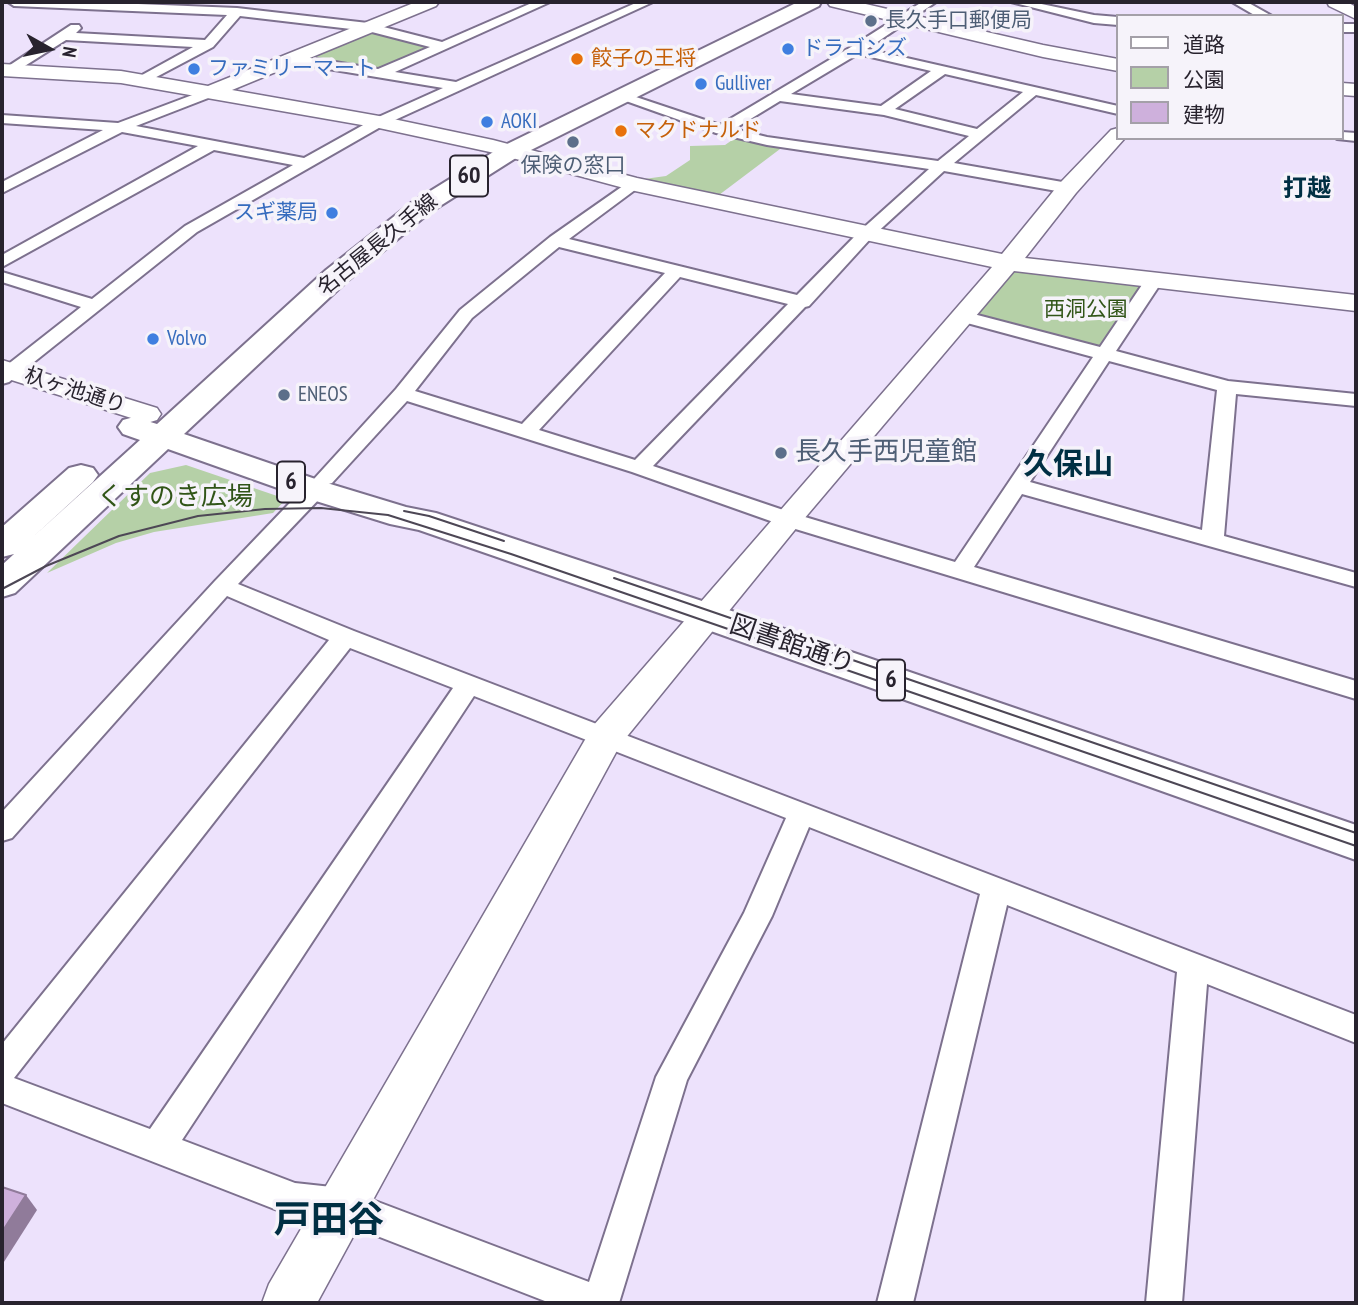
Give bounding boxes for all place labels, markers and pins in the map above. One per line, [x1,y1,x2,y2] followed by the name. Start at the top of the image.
[885,8,1032,34] place label: 長久手口郵便局
[863,13,879,29] marker: 長久手口郵便局
[802,36,907,62] place label: ドラゴンズ
[780,41,796,57] marker: ドラゴンズ
[591,46,696,72] place label: 餃子の王将
[569,51,585,67] marker: 餃子の王将
[208,56,376,82] place label: ファミリーマート
[186,61,202,77] marker: ファミリーマート
[715,71,771,97] place label: Gulliver
[693,76,709,92] marker: Gulliver
[501,109,537,135] place label: AOKI
[479,114,495,130] marker: AOKI
[635,118,761,144] place label: マクドナルド
[613,123,629,139] marker: マクドナルド
[565,134,581,150] marker: 保険の窓口
[521,153,625,179] place label: 保険の窓口
[234,200,318,226] place label: スギ薬局
[324,205,340,221] marker: スギ薬局
[167,326,207,352] place label: Volvo
[145,331,161,347] marker: Volvo
[298,382,348,408] place label: ENEOS
[276,387,292,403] marker: ENEOS
[795,437,977,469] place label: 長久手西児童館
[773,445,789,461] marker: 長久手西児童館

